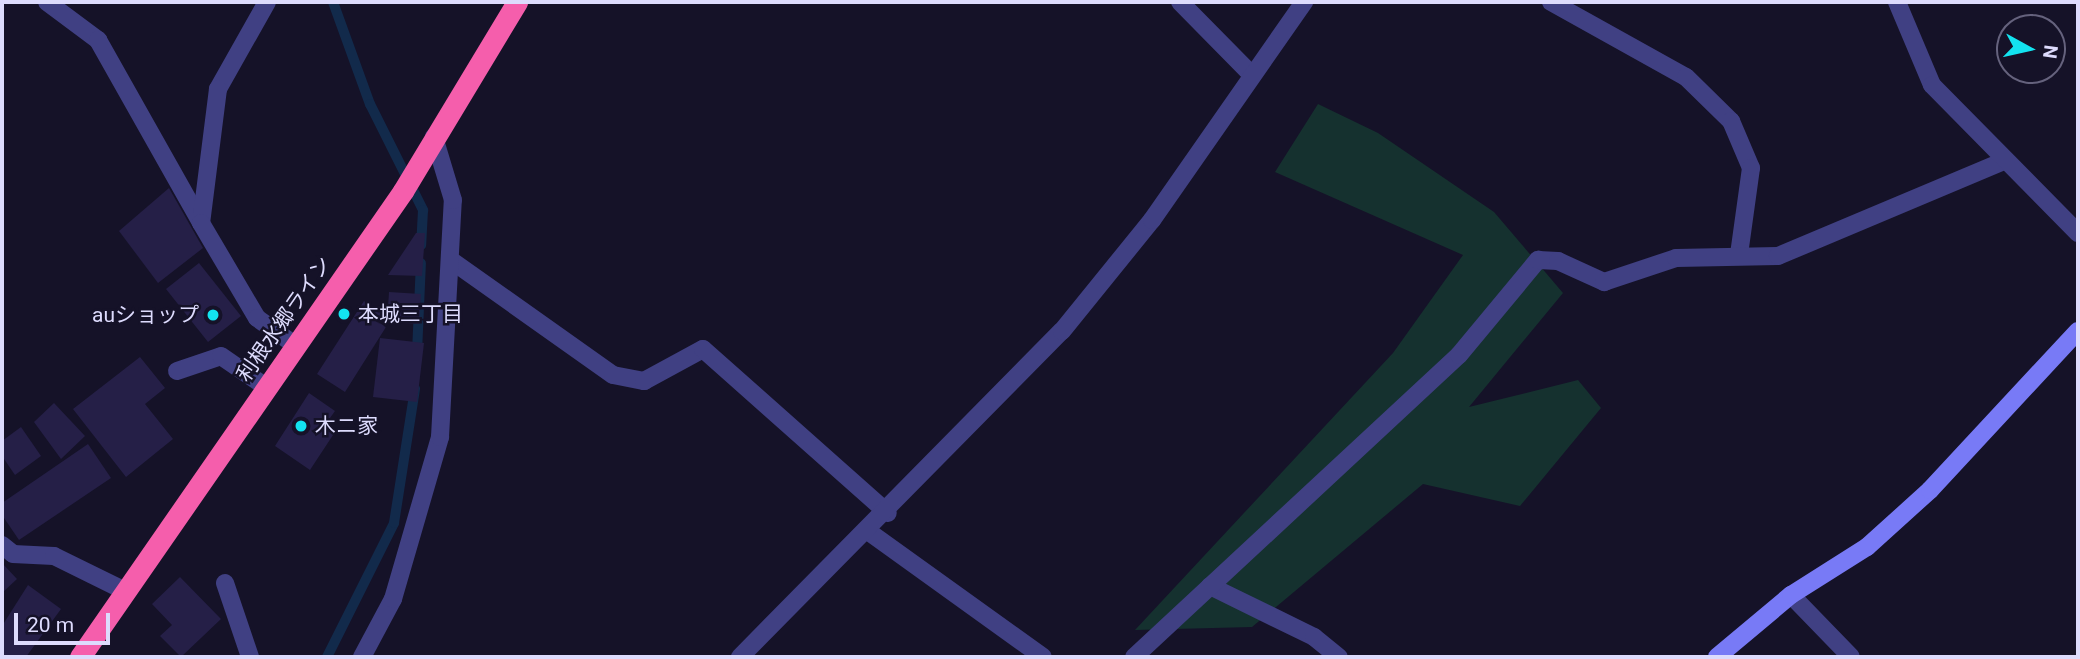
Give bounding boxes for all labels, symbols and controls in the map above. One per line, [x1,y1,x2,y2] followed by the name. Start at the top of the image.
[1996,14,2066,84] north arrow
[2038,43,2063,60] text: N
[232,252,336,386] street label: 利根水郷ライン
[358,301,463,327] place label: 本城三丁目
[92,302,199,328] place label: auショップ
[336,306,352,322] marker: 本城三丁目
[205,307,221,323] marker: auショップ
[315,413,378,439] place label: 木ニ家
[293,418,309,434] marker: 木ニ家
[18,600,114,644] scale bar
[27,613,74,637] text: 20 m

